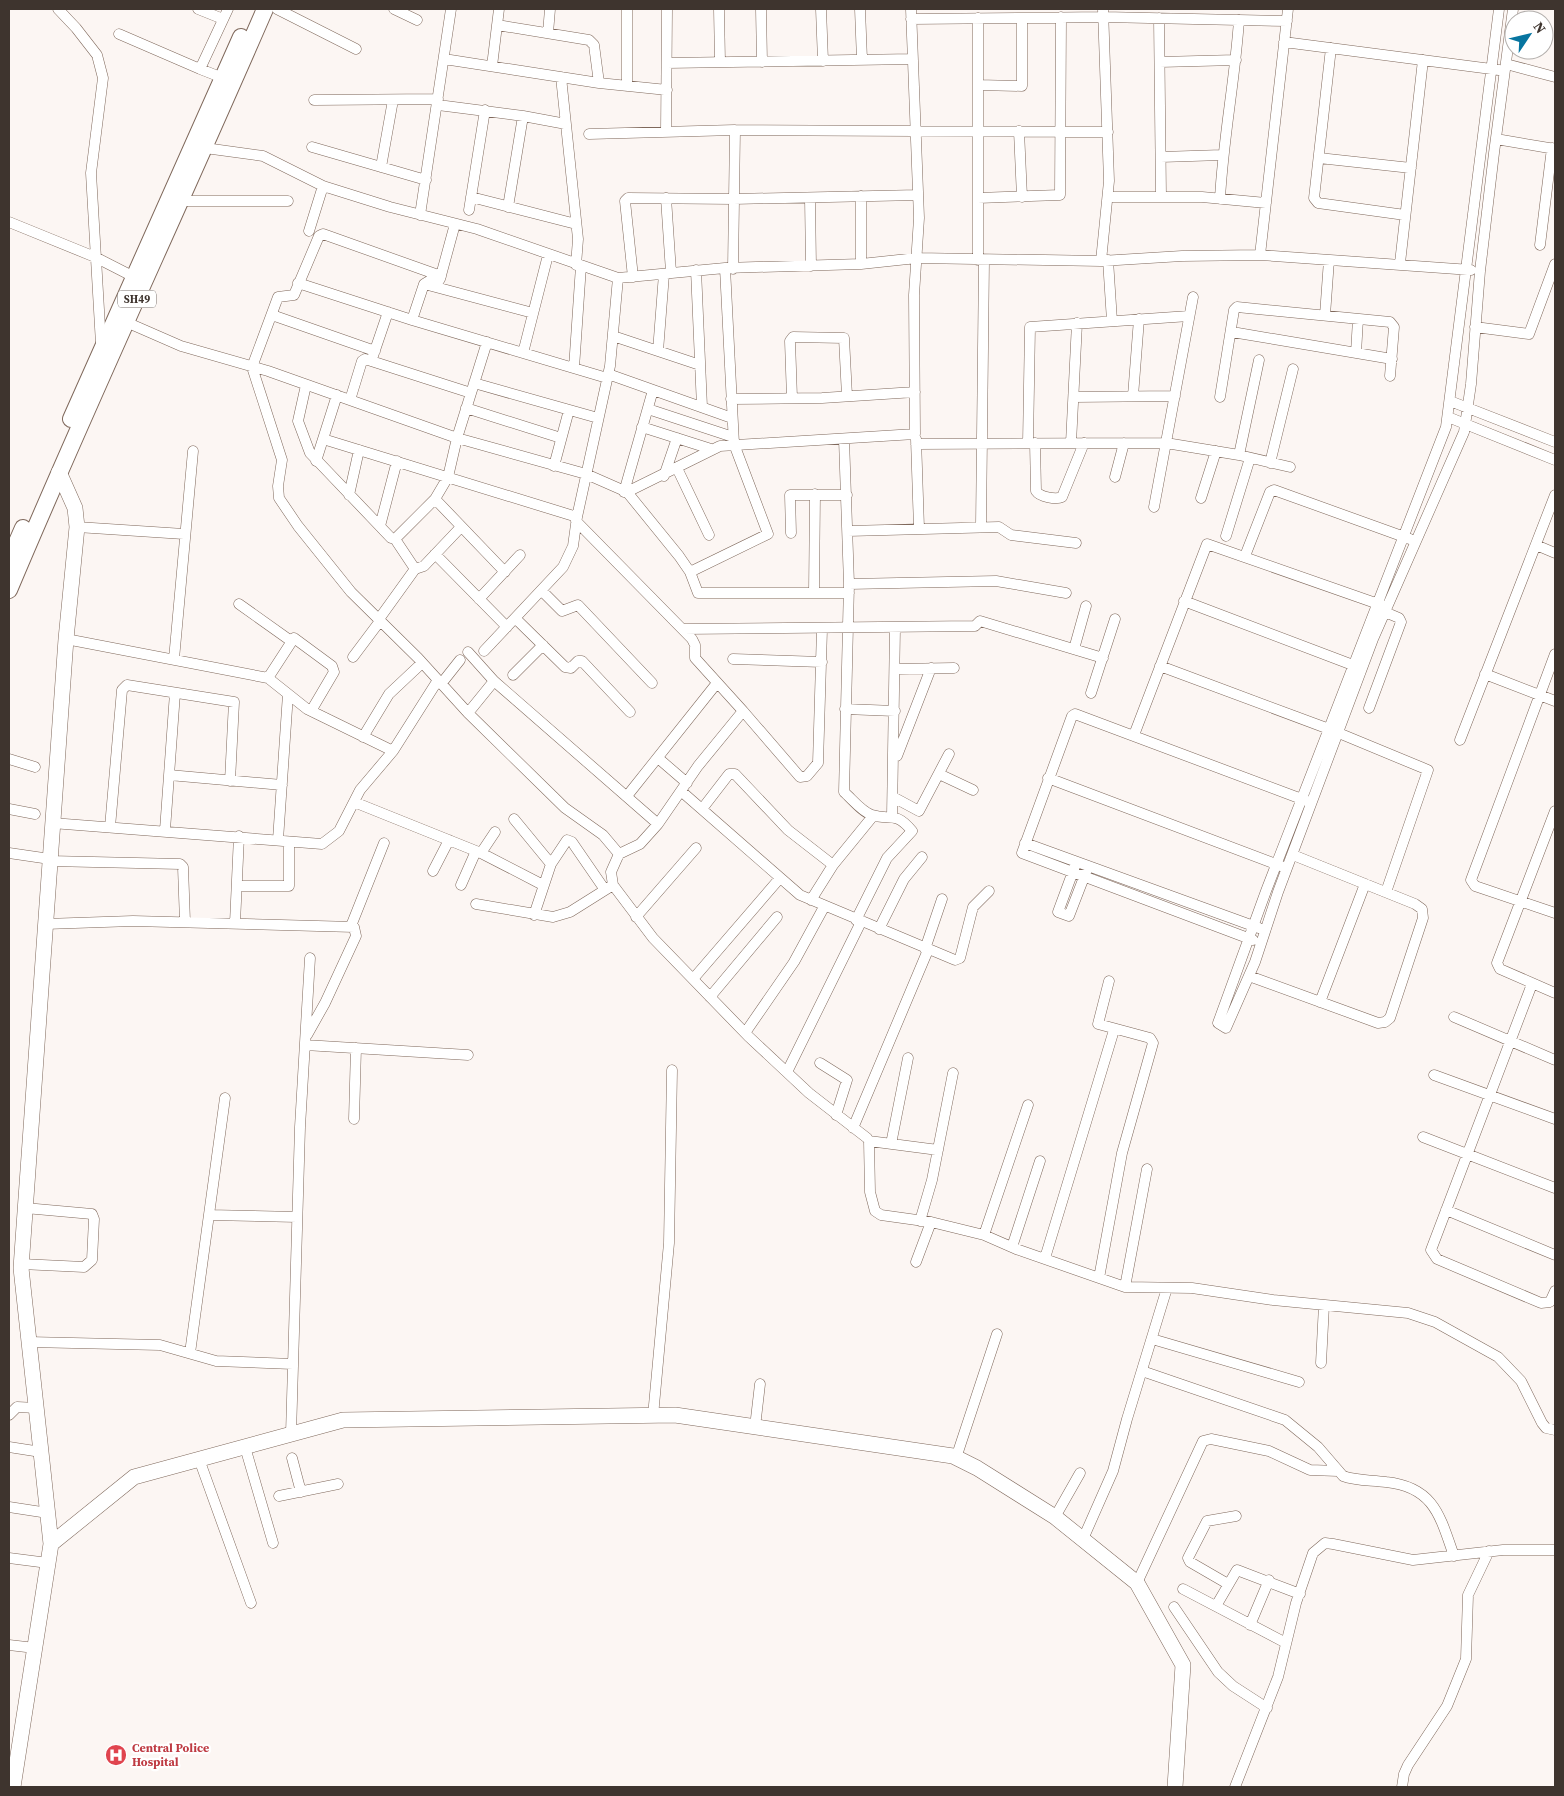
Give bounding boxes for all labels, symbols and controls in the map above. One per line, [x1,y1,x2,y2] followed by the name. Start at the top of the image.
[1504,10,1554,60] north arrow
[1529,18,1551,37] text: N
[118,290,156,308] road number: SH49
[132,1740,209,1770] place label: Central Police Hospital
[104,1743,128,1767] hospital icon: Central Police Hospital

